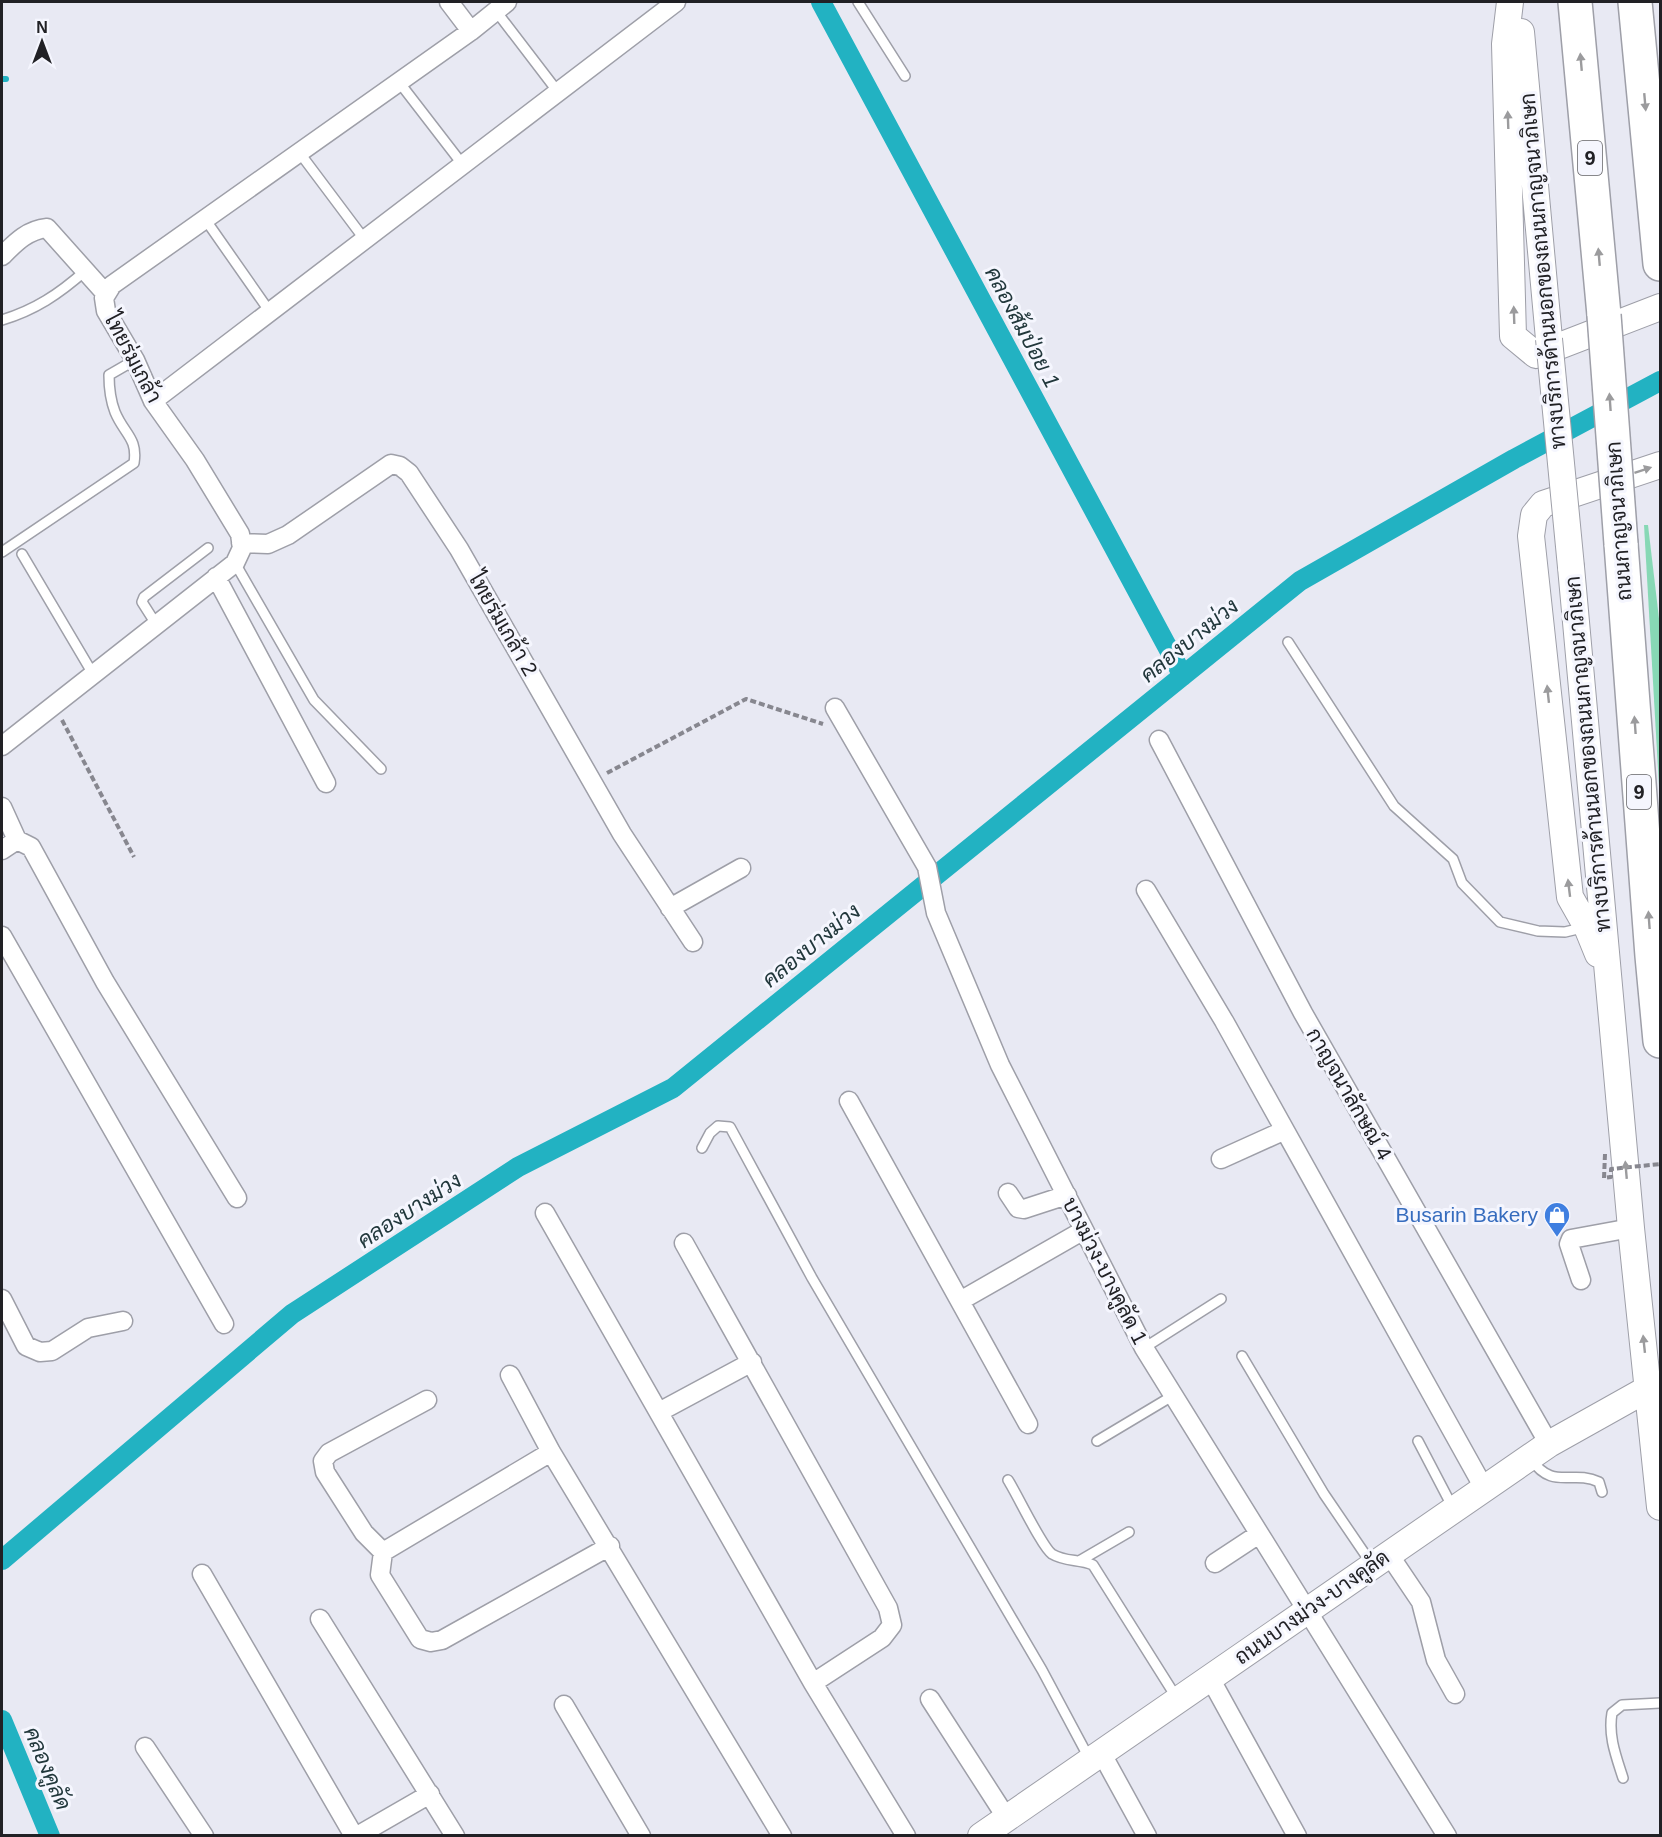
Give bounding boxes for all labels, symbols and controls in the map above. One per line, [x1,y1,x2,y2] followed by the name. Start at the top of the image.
[12,12,72,72] north arrow
[36,19,48,36] text: N
[1576,53,1586,72] one-way arrow
[1515,92,1571,450] street label: ทางบริการด้านนอกของถนนกาญจนาภิเษก
[1640,92,1650,111] one-way arrow
[1503,110,1512,129] one-way arrow
[1578,141,1602,175] road number: 9
[1594,247,1604,266] one-way arrow
[980,262,1066,392] water label: คลองส้มป่อย 1
[1509,305,1519,324] one-way arrow
[99,307,167,406] street label: ไทยร่มเกล้า
[1606,392,1615,411] one-way arrow
[1601,441,1637,601] street label: ถนนกาญจนาภิเษก
[1634,465,1652,475] one-way arrow
[464,566,543,680] street label: ไทยร่มเกล้า 2
[1560,575,1616,933] street label: ทางบริการด้านนอกของถนนกาญจนาภิเษก
[1135,593,1243,687] water label: คลองบางม่วง
[1543,684,1553,703] one-way arrow
[1630,716,1639,735] one-way arrow
[1627,775,1651,809] road number: 9
[1565,878,1574,897] one-way arrow
[757,898,865,992] water label: คลองบางม่วง
[1644,910,1654,929] one-way arrow
[1302,1023,1398,1165] street label: กาญจนาลักษณ์ 4
[1621,1160,1631,1179] one-way arrow
[353,1168,466,1253] water label: คลองบางม่วง
[1055,1194,1152,1350] street label: บางม่วง-บางคูลัด 1
[1542,1200,1572,1238] shop icon: Busarin Bakery
[1396,1203,1538,1226] place label: Busarin Bakery
[1639,1335,1649,1354] one-way arrow
[1230,1545,1396,1672] street label: ถนนบางม่วง-บางคูลัด
[16,1722,77,1815] water label: คลองคูลัด

